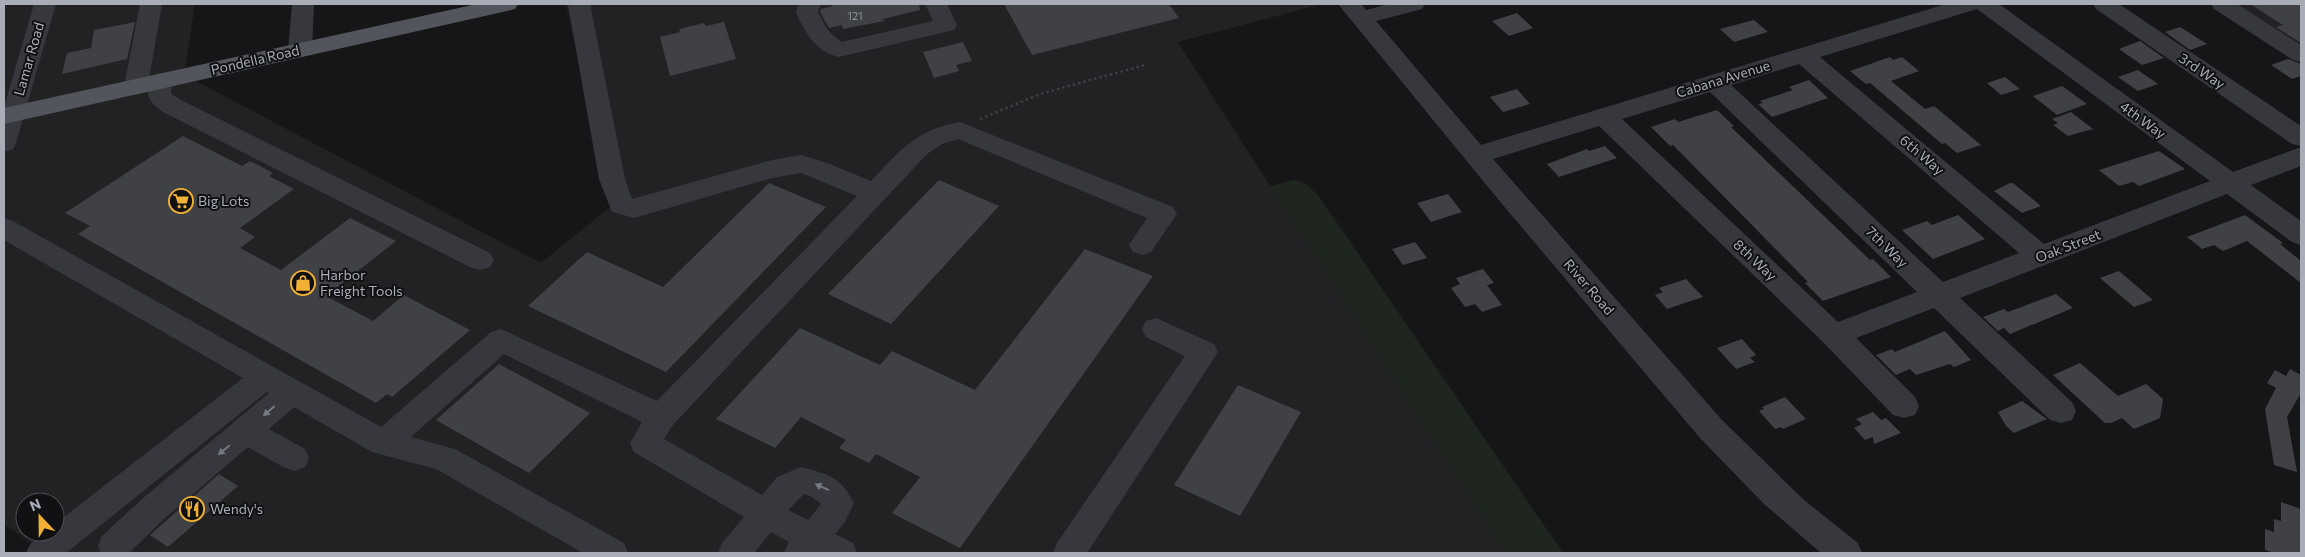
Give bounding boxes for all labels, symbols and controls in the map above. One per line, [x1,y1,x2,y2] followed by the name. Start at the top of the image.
[847,9,863,22] house number: 121
[10,20,47,98] street label: Lamar Road
[209,41,301,78] street label: Pondella Road
[2176,49,2229,92] street label: 3rd Way
[1674,56,1772,101] street label: Cabana Avenue
[2117,97,2170,142] street label: 4th Way
[1897,131,1948,178] street label: 6th Way
[168,188,194,214] supermarket icon: Big Lots
[198,192,249,209] place label: Big Lots
[1863,223,1912,271] street label: 7th Way
[2033,225,2103,266] street label: Oak Street
[1730,235,1780,284] street label: 8th Way
[1561,255,1618,318] street label: River Road
[320,266,403,299] place label: Harbor Freight Tools
[290,270,316,296] shop icon: Harbor Freight Tools
[262,406,275,417] one-way arrow
[218,444,231,455] one-way arrow
[815,483,829,491] one-way arrow
[15,492,65,542] north arrow
[27,495,43,514] text: N
[179,496,205,522] restaurant icon: Wendy's
[210,500,263,517] place label: Wendy's

